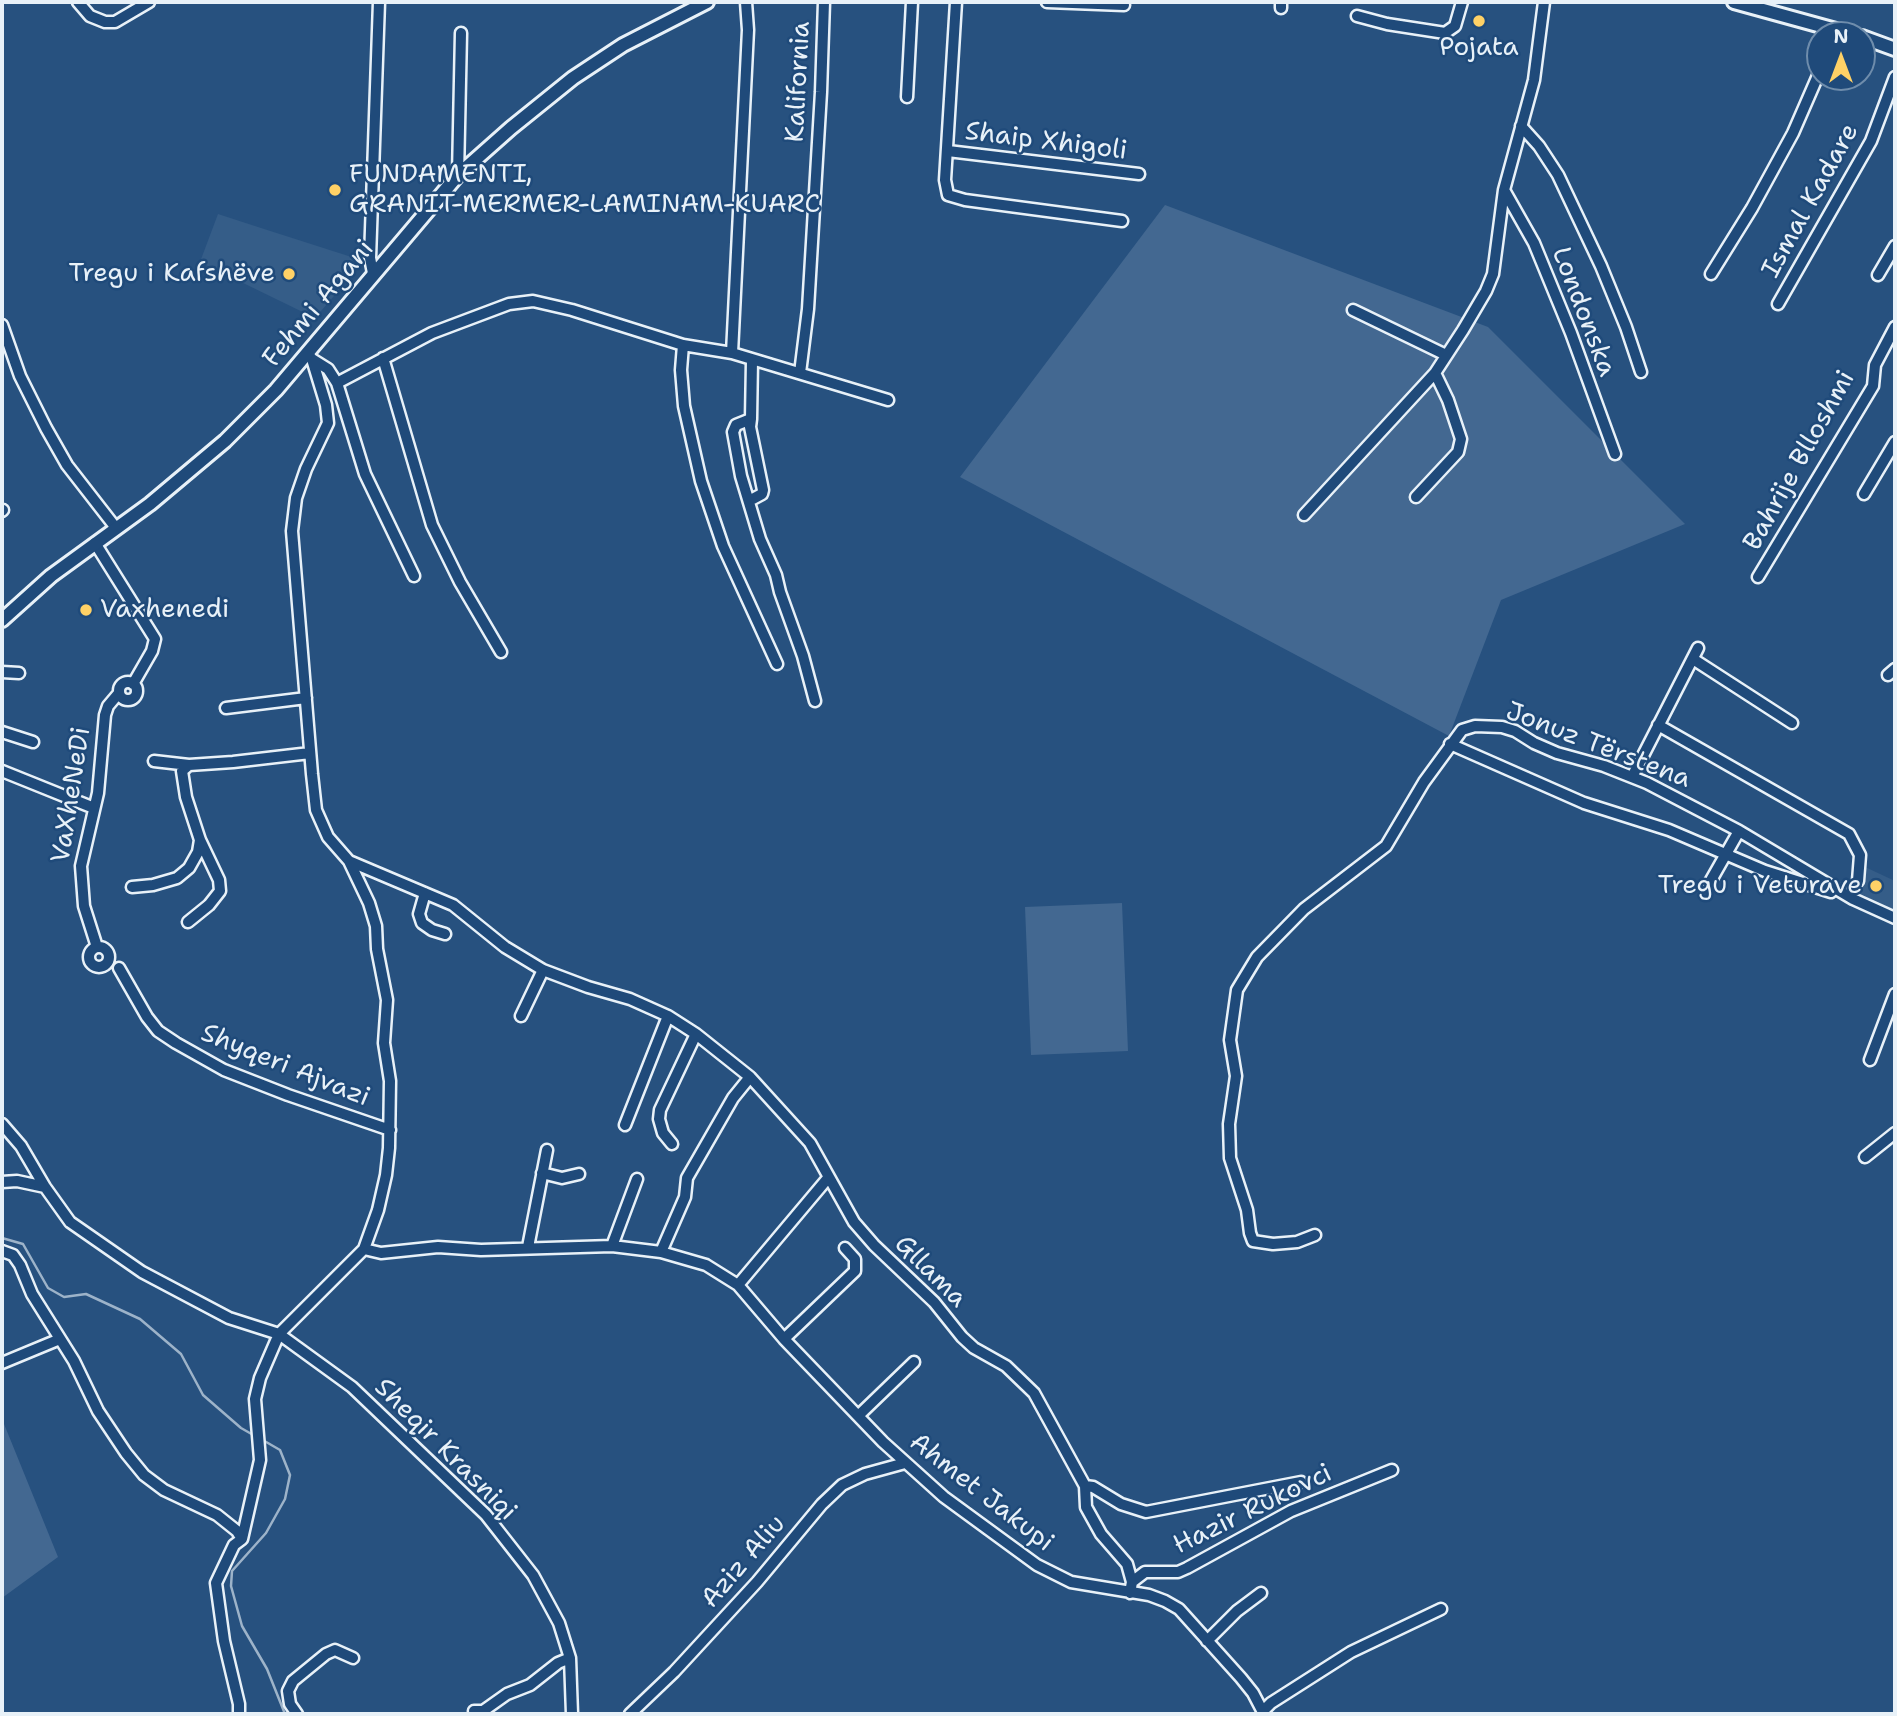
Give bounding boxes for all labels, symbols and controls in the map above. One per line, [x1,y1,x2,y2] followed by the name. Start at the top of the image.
[1471,13,1487,29] marker: Pojata
[780,21,818,143] street label: Kalifornia
[1806,21,1876,91] north arrow
[1833,24,1849,49] text: N
[1439,32,1519,64] place label: Pojata
[963,117,1129,167] street label: Shaip Xhigoli
[1756,119,1866,283] street label: Ismal Kadare
[349,159,820,220] place label: FUNDAMENTI, GRANIT-MERMER-LAMINAM-KUARC
[327,182,343,198] marker: FUNDAMENTI, GRANIT-MERMER-LAMINAM-KUARC
[257,234,381,374] street label: Fehmi Agani
[1544,243,1622,381] street label: Londonska
[69,258,275,290] place label: Tregu i Kafshëve
[281,266,297,282] marker: Tregu i Kafshëve
[1738,366,1862,556] street label: Bahrije Blloshmi
[100,594,230,626] place label: Vaxhenedi
[78,602,94,618] marker: Vaxhenedi
[1501,696,1695,796] street label: Jonuz Tërstena
[46,725,98,865] street label: VaXheNeDi
[1658,870,1862,902] place label: Tregu i Veturave
[1868,878,1884,894] marker: Tregu i Veturave
[196,1018,374,1114] street label: Shyqeri Ajvazi
[887,1229,973,1315] street label: Gllama
[367,1372,523,1528] street label: Sheqir Krasniqi
[903,1427,1059,1559] street label: Ahmet Jakupi
[1169,1458,1337,1562] street label: Hazir Rukovci
[695,1509,793,1615] street label: Aziz Aliu

